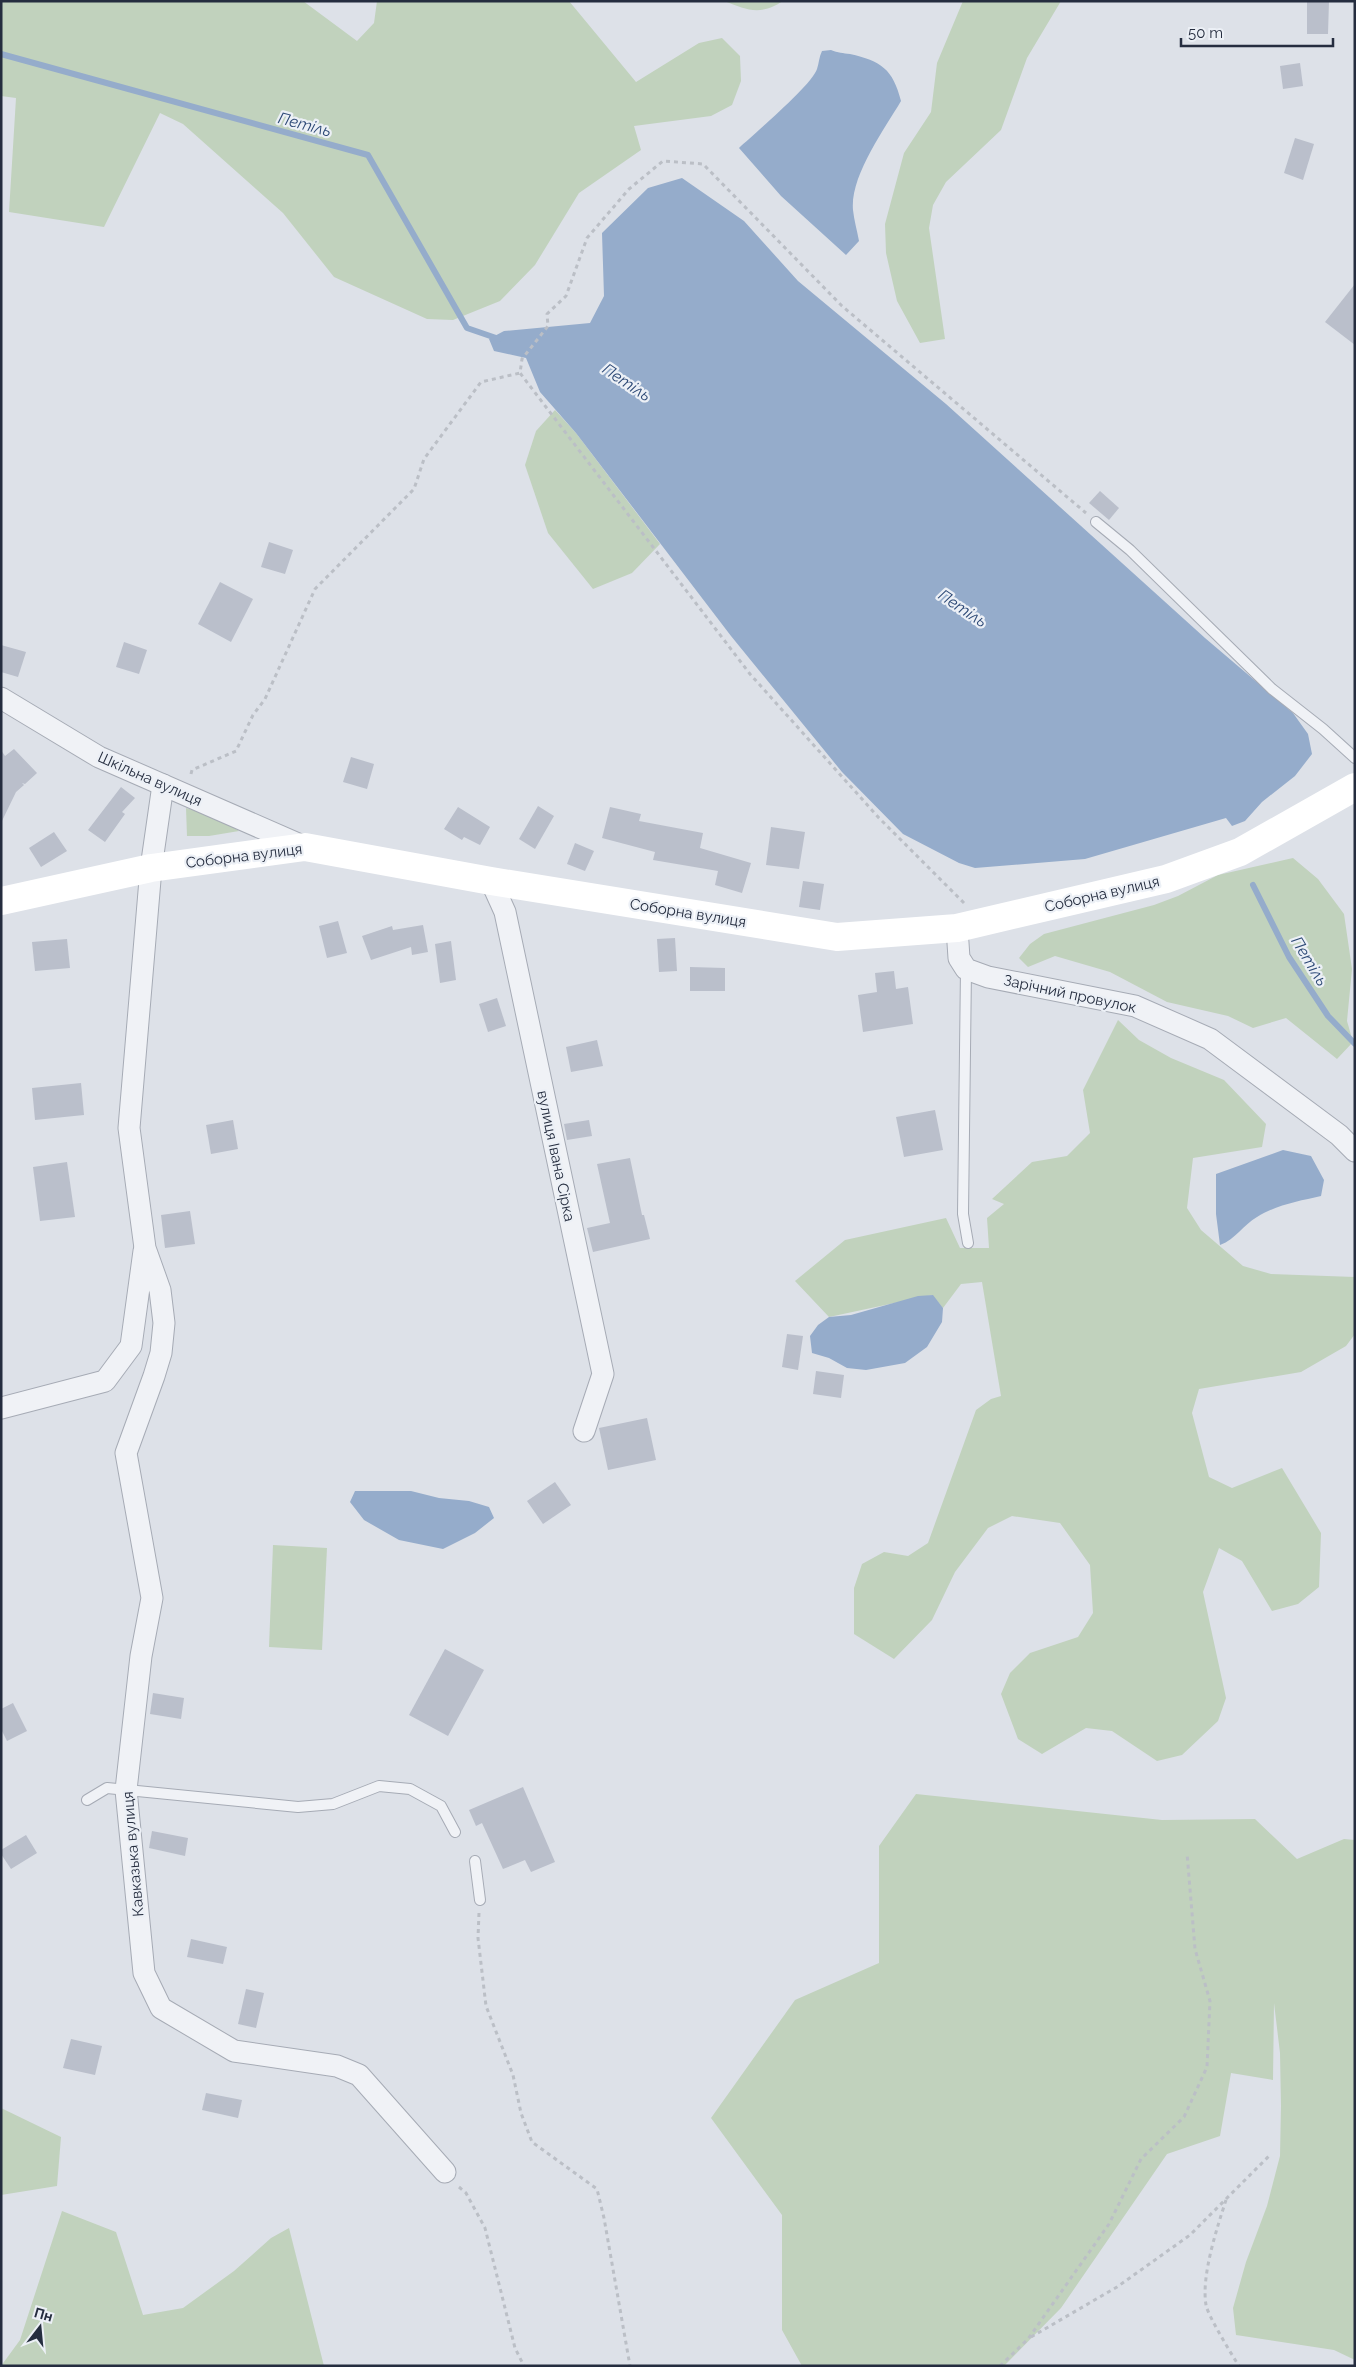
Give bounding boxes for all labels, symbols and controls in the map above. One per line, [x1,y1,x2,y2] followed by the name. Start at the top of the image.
[1181,15,1334,47] scale bar
[1188,24,1223,42] text: 50 m
[276,108,334,141] water label: Петіль
[599,359,655,405] water label: Петіль
[935,585,991,631] water label: Петіль
[95,748,205,810] street label: Шкільна вулиця
[185,840,303,872] street label: Соборна вулиця
[1043,872,1161,916] street label: Соборна вулиця
[629,895,747,931] street label: Соборна вулиця
[1287,933,1332,989] water label: Петіль
[1002,971,1138,1017] street label: Зарічний провулок
[533,1089,579,1223] street label: вулиця Івана Сірка
[119,1791,147,1917] street label: Кавказька вулиця
[15,2302,65,2352] north arrow
[32,2304,55,2325] text: Пн

